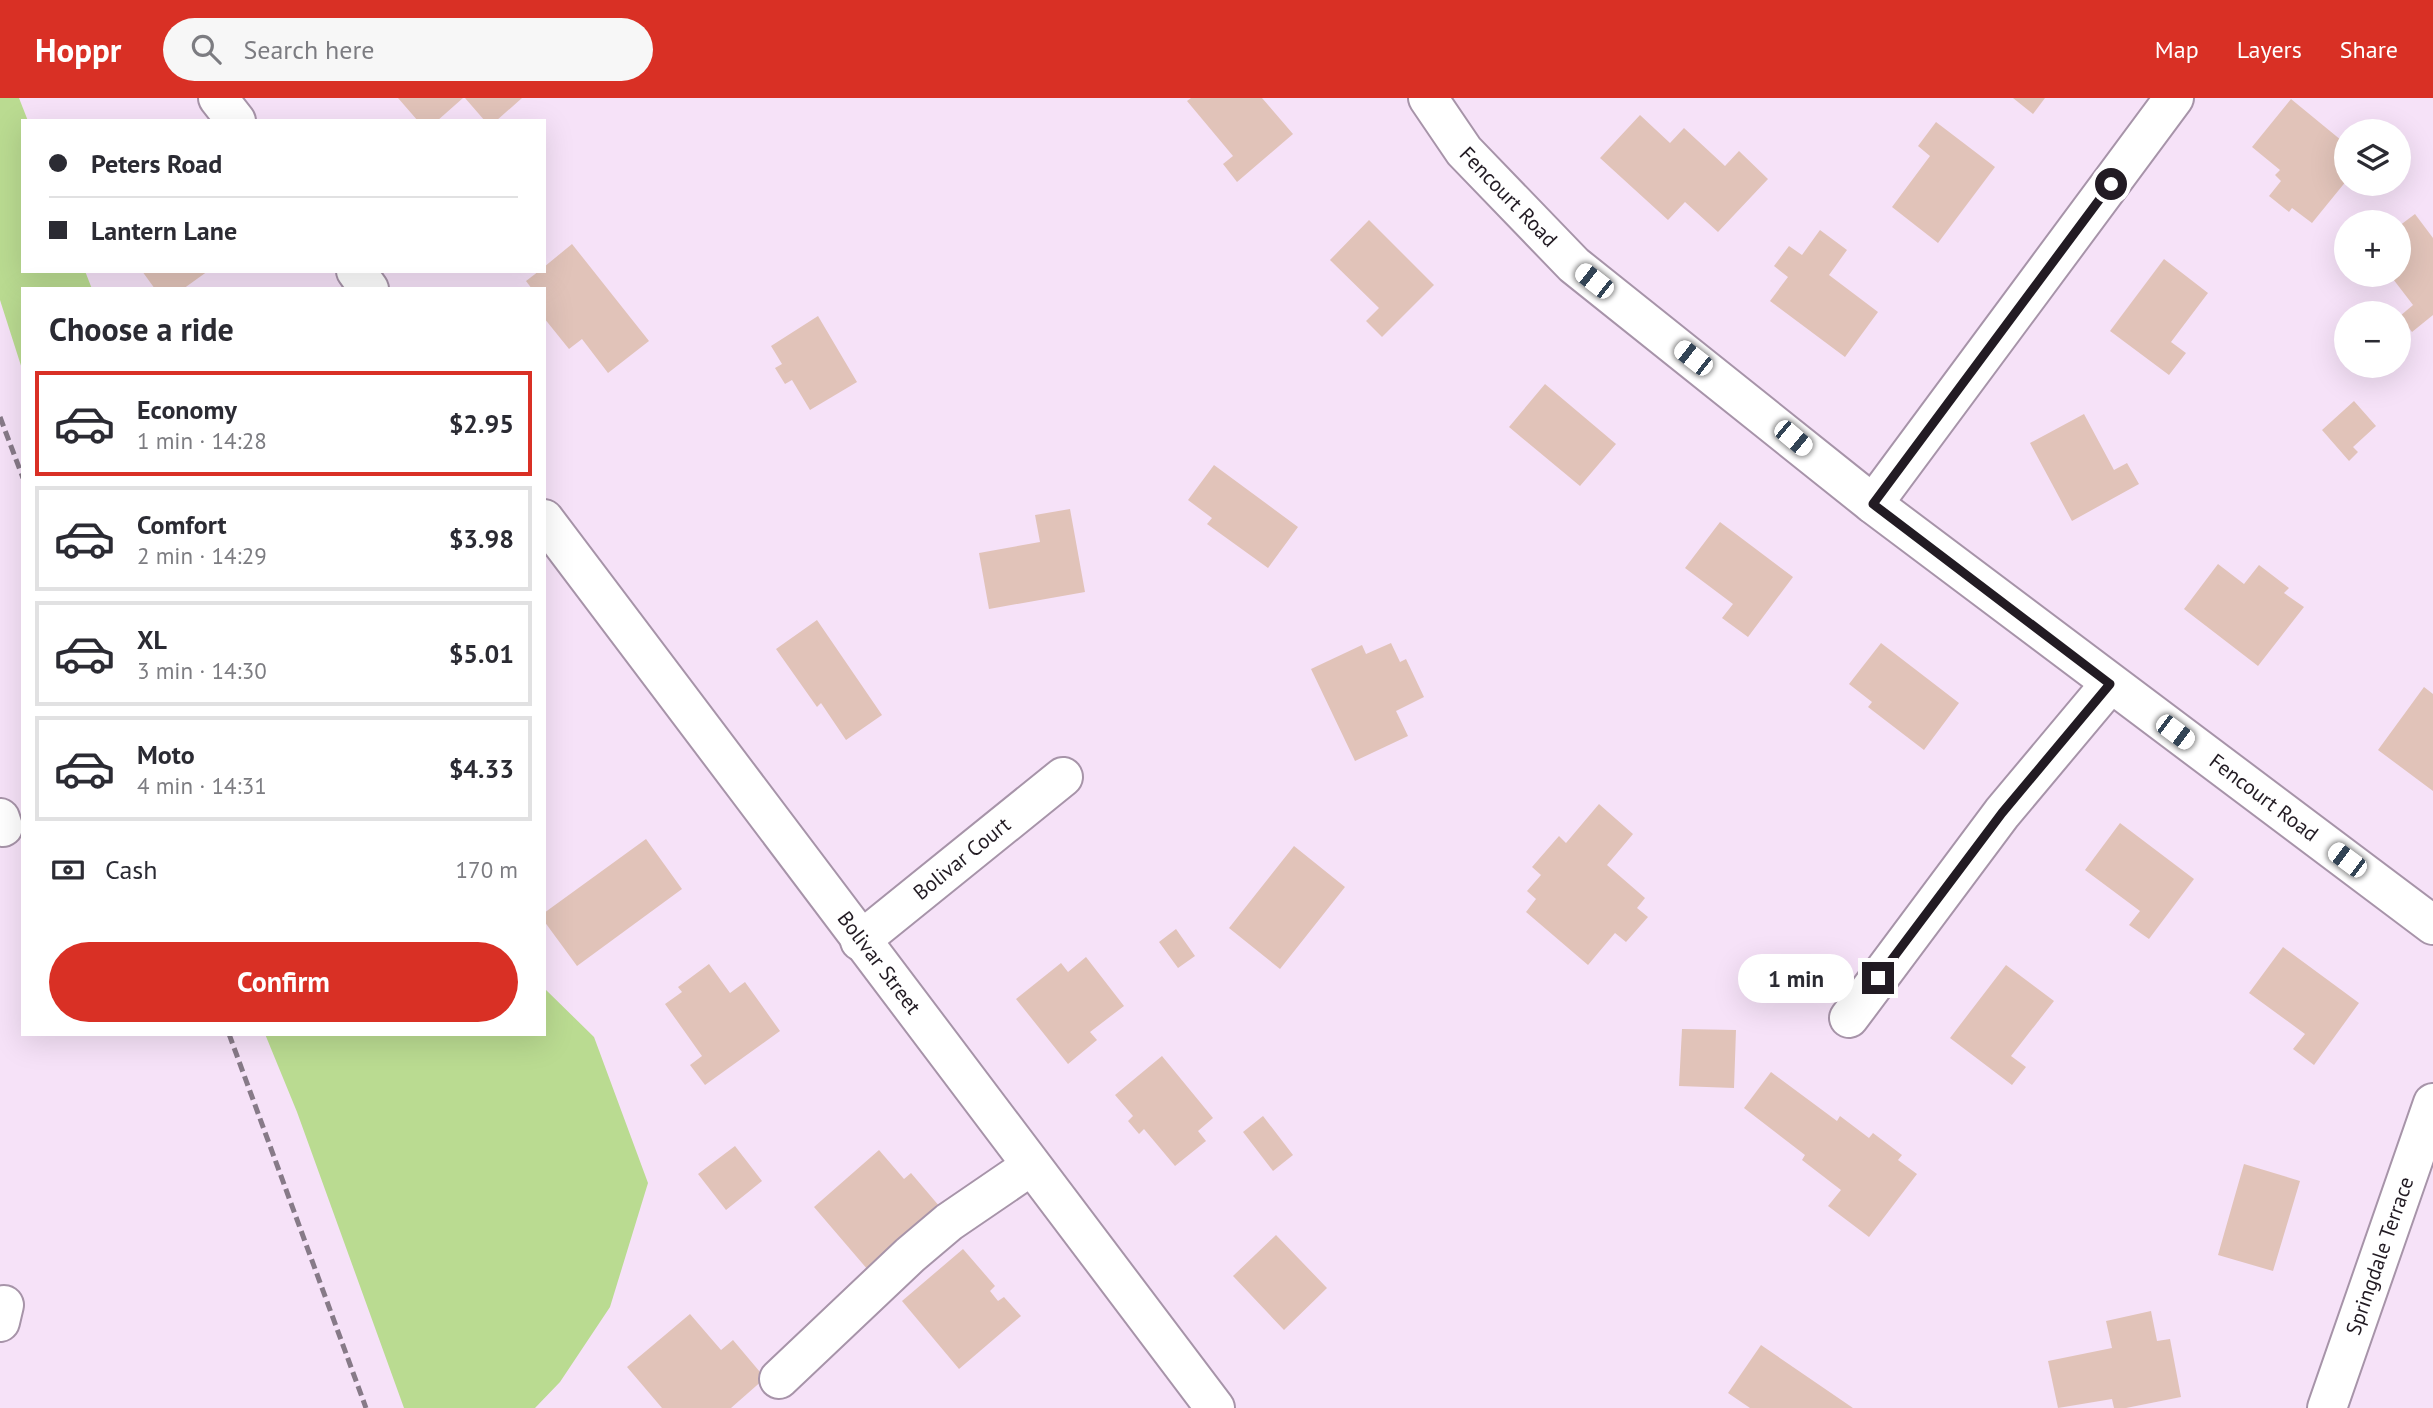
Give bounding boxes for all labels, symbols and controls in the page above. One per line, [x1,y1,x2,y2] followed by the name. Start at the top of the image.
[163,18,653,81] search box
[35,28,121,71] text: Hoppr
[187,30,225,68] icon: search
[243,33,375,66] text: Search here
[2155,34,2199,65] text: Map
[2237,34,2302,65] text: Layers
[2340,34,2398,65] text: Share
[2334,119,2411,378] map controls
[2334,119,2411,196] button: layers
[1454,141,1563,253] street label: Fencourt Road
[91,147,222,180] text: Peters Road
[2095,168,2127,200] route start
[2334,210,2411,287] button: +
[91,214,237,247] text: Lantern Lane
[1571,260,1618,302] car
[2334,301,2411,378] button: −
[49,308,234,350] text: Choose a ride
[1670,337,1717,379] car
[53,392,116,455] icon: car
[137,393,237,426] text: Economy
[449,407,514,440] text: $2.95
[1771,416,1816,460] car
[137,426,267,455] text: 1 min · 14:28
[53,507,116,570] icon: car
[137,508,227,541] text: Comfort
[449,522,514,555] text: $3.98
[137,541,267,570] text: 2 min · 14:29
[53,622,116,685] icon: car
[137,623,167,656] text: XL
[449,637,514,670] text: $5.01
[137,656,267,685] text: 3 min · 14:30
[2152,711,2199,753] car
[53,737,116,800] icon: car
[137,738,195,771] text: Moto
[2204,748,2324,847] street label: Fencourt Road
[449,752,514,785] text: $4.33
[137,771,267,800] text: 4 min · 14:31
[907,811,1016,906] street label: Bolivar Court
[2324,839,2371,881] car
[49,851,87,889] icon: cash
[105,853,157,886] text: Cash
[456,855,518,884] text: 170 m
[832,906,927,1019] street label: Bolivar Street
[49,942,518,1022] button: Confirm
[1738,954,1854,1002] callout: 1 min
[1862,962,1894,994] route end
[1768,964,1824,993] text: 1 min
[2339,1173,2419,1338] street label: Springdale Terrace

